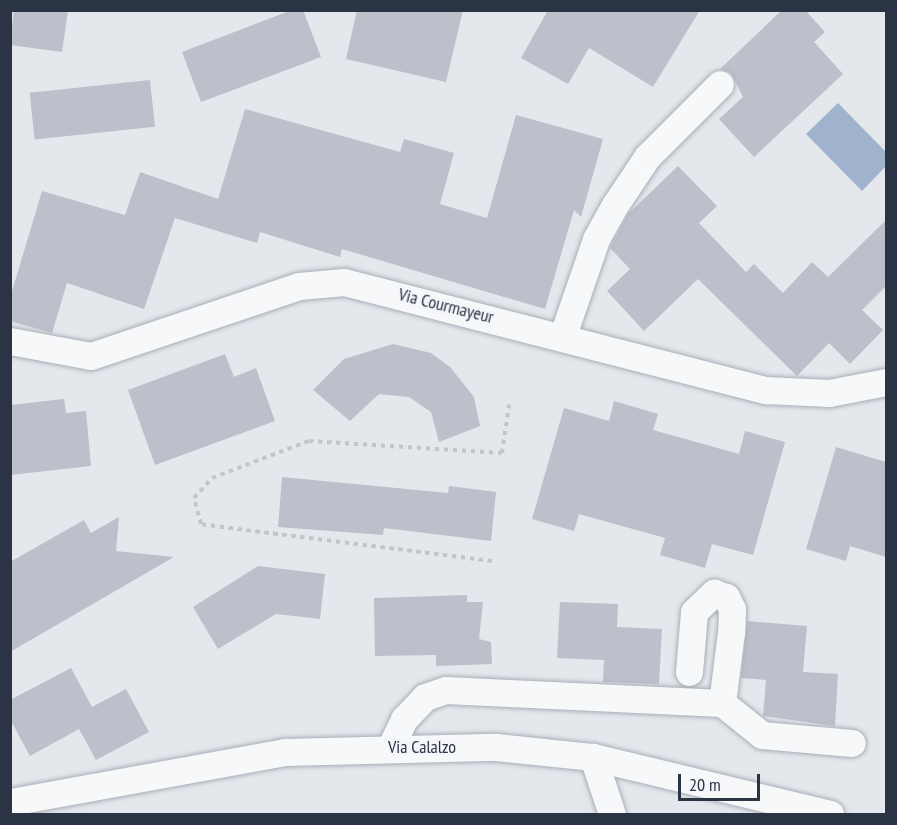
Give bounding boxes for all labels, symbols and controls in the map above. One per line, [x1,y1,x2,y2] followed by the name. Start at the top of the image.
[396,284,496,328] street label: Via Courmayeur
[388,736,456,758] street label: Via Calalzo
[681,762,764,800] scale bar
[689,773,721,796] text: 20 m

